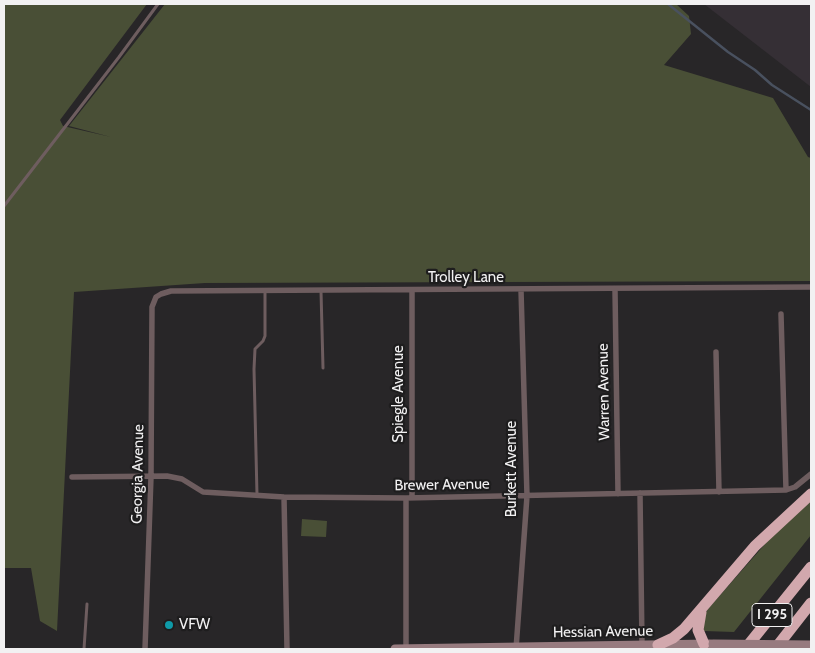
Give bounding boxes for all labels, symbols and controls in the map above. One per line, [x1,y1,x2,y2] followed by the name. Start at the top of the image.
[428,269,504,287] street label: Trolley Lane
[594,343,614,441] street label: Warren Avenue
[390,345,408,443] street label: Spiegle Avenue
[503,421,521,517] street label: Burkett Avenue
[128,424,148,524] street label: Georgia Avenue
[394,475,490,495] street label: Brewer Avenue
[752,604,792,626] road number: I 295
[179,616,210,634] place label: VFW
[163,619,175,631] marker: VFW
[553,622,653,642] street label: Hessian Avenue

